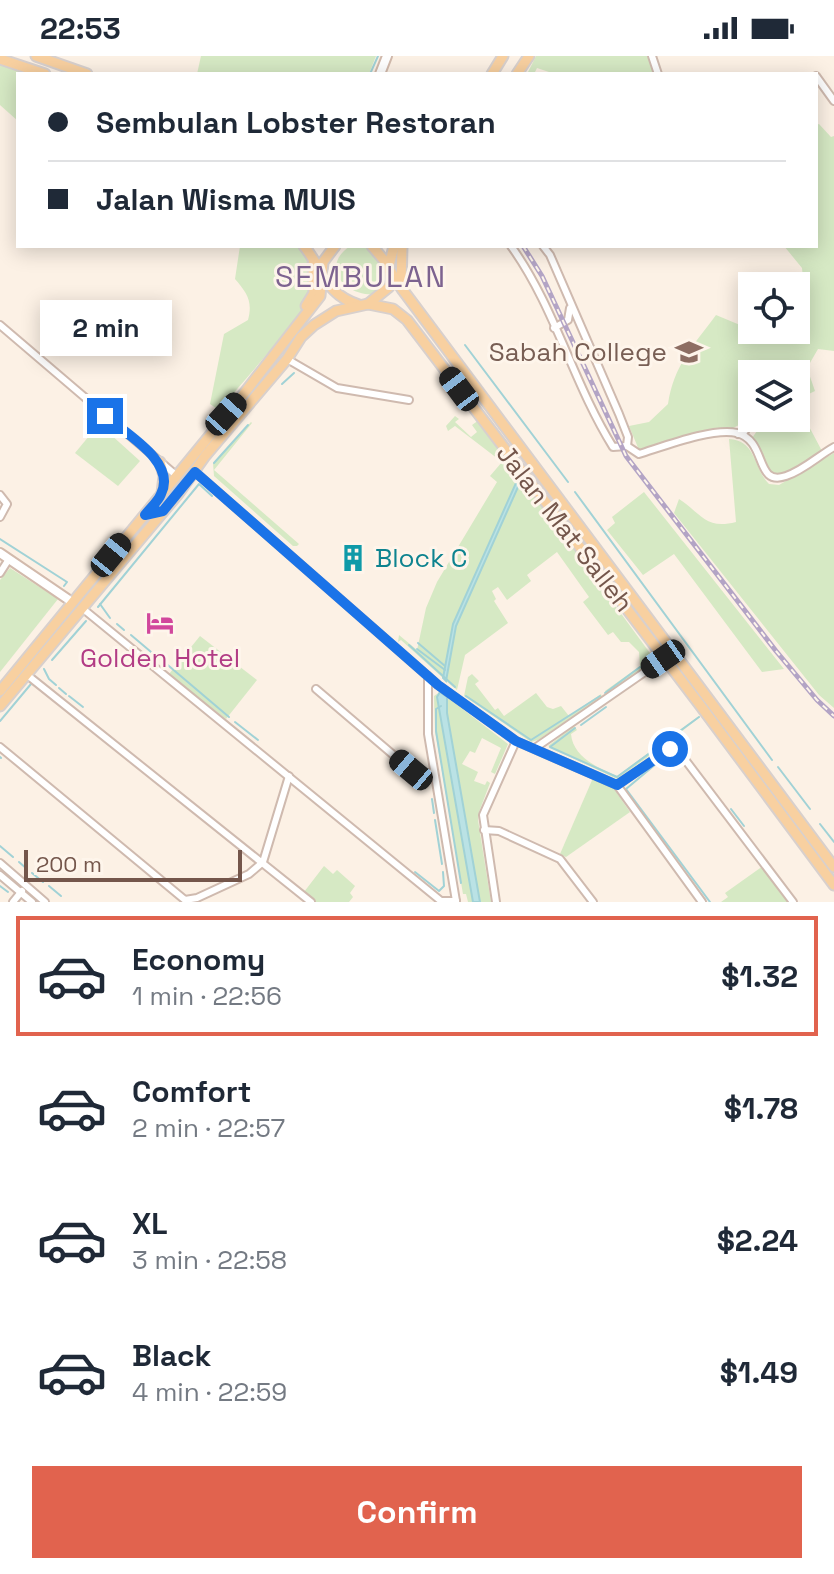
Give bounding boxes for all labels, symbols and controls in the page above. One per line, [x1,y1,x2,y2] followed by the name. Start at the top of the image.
[40,9,121,48] text: 22:53
[96,103,496,142] text: Sembulan Lobster Restoran
[96,180,356,219] text: Jalan Wisma MUIS
[275,257,447,296] district label: SEMBULAN
[738,272,810,432] map controls
[738,272,810,344] button: locate
[39,300,171,356] callout: 2 min
[72,311,140,345] text: 2 min
[489,335,667,369] place label: Sabah College
[674,337,704,367] school or university icon: Sabah College
[738,360,810,432] button: layers
[435,363,483,415] car
[201,388,251,440] car
[87,398,123,434] route end
[489,437,641,619] street label: Jalan Mat Salleh
[87,529,135,581] car
[375,541,468,575] place label: Block C
[338,543,368,573] building icon: Block C
[145,608,175,638] hotel icon: Golden Hotel
[636,635,690,683] car
[80,641,240,675] place label: Golden Hotel
[652,731,688,767] route start
[385,745,437,795] car
[24,846,242,882] scale bar
[36,850,102,878] text: 200 m
[36,940,108,1012] icon: car
[132,940,265,979] text: Economy
[721,957,798,996] text: $1.32
[132,979,282,1013] text: 1 min · 22:56
[36,1072,108,1144] icon: car
[132,1072,251,1111] text: Comfort
[724,1089,798,1128] text: $1.78
[132,1111,285,1145] text: 2 min · 22:57
[36,1204,108,1276] icon: car
[132,1204,168,1243] text: XL
[717,1221,798,1260] text: $2.24
[132,1243,287,1277] text: 3 min · 22:58
[36,1336,108,1408] icon: car
[132,1336,211,1375] text: Black
[720,1353,798,1392] text: $1.49
[132,1375,287,1409] text: 4 min · 22:59
[32,1466,802,1558] button: Confirm

